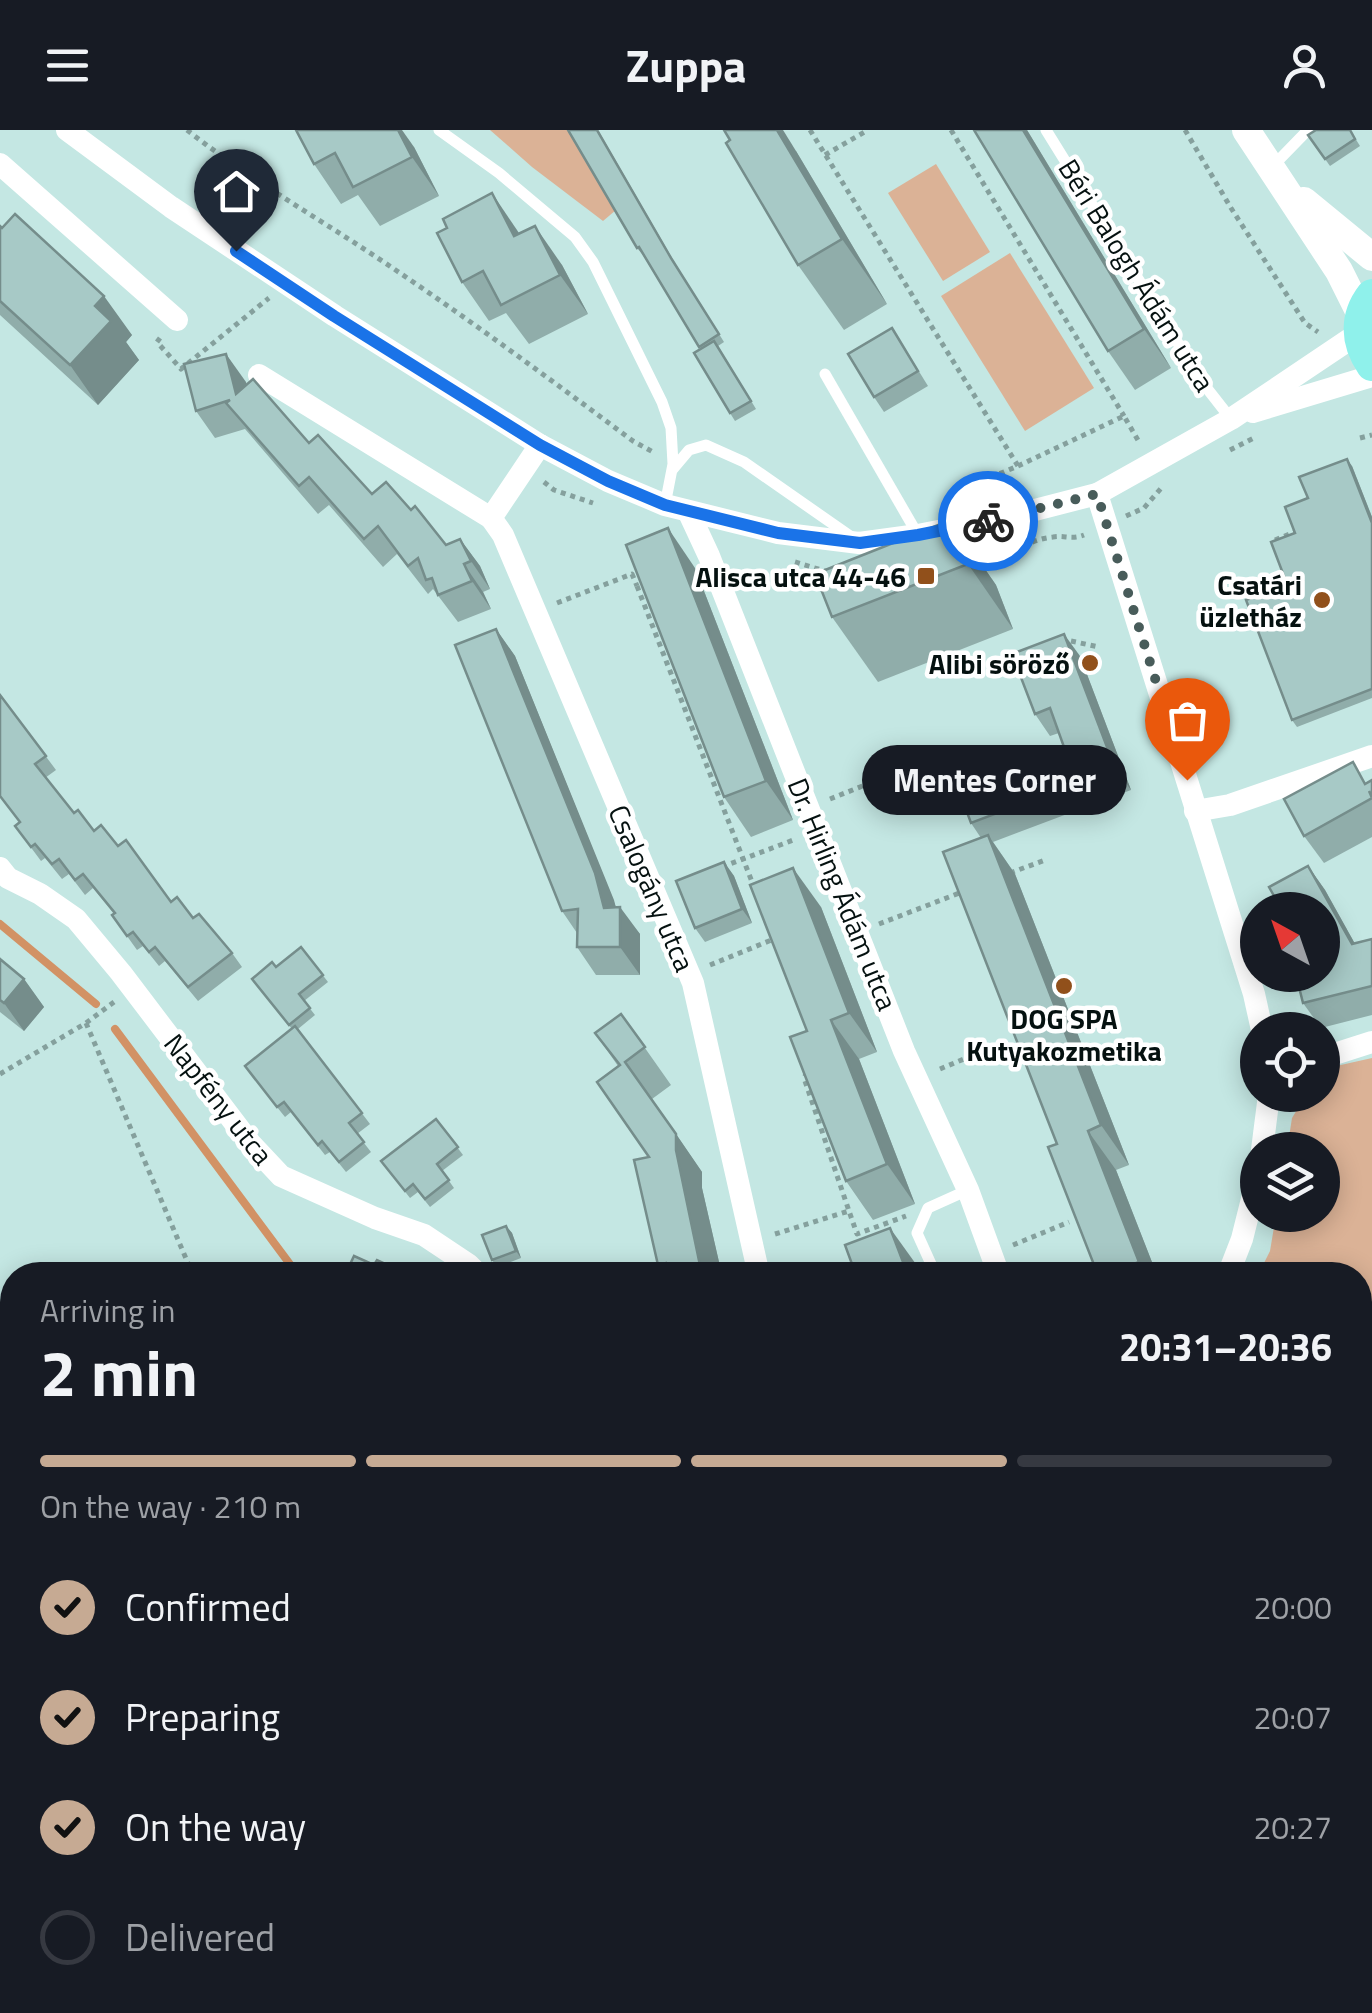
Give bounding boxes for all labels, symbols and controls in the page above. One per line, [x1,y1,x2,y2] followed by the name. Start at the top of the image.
[626,31,746,99] text: Zuppa
[40,38,95,93] icon: menu
[1277,38,1332,93] icon: person
[194,149,279,252] pin
[1048,150,1226,400] street label: Béri Balogh Ádám utca
[209,164,264,219] icon: home
[938,471,1038,571] courier
[961,494,1016,549] icon: bike
[695,555,906,598] place label: Alisca utca 44-46
[1199,563,1302,638] place label: Csatári üzletház
[915,565,937,587] marker: Alisca utca 44-46
[1311,589,1333,611] marker: Csatári üzletház
[929,642,1070,685] place label: Alibi söröző
[1079,652,1101,674] marker: Alibi söröző
[1145,678,1230,781] pin
[1160,693,1215,748] icon: bag
[862,745,1127,815] callout: Mentes Corner
[893,756,1096,804] text: Mentes Corner
[777,771,909,1017] street label: Dr. Hirling Ádám utca
[598,798,706,978] street label: Csalogány utca
[1240,892,1340,992] north arrow
[1240,892,1340,1232] map controls
[1053,975,1075,997] marker: DOG SPA Kutyakozmetika
[966,997,1162,1072] place label: DOG SPA Kutyakozmetika
[1240,1012,1340,1112] button: locate
[154,1024,284,1174] street label: Napfény utca
[1240,1132,1340,1232] button: layers
[40,1286,176,1334] text: Arriving in
[1119,1318,1332,1376] text: 20:31–20:36
[40,1322,198,1421] text: 2 min
[40,1482,301,1530] text: On the way · 210 m
[125,1578,291,1636] text: Confirmed
[40,1580,95,1635] icon: check
[1253,1583,1332,1631] text: 20:00
[125,1688,280,1746] text: Preparing
[40,1690,95,1745] icon: check
[1253,1693,1332,1741] text: 20:07
[125,1798,306,1856] text: On the way
[40,1800,95,1855] icon: check
[1253,1803,1332,1851] text: 20:27
[125,1908,275,1966] text: Delivered

